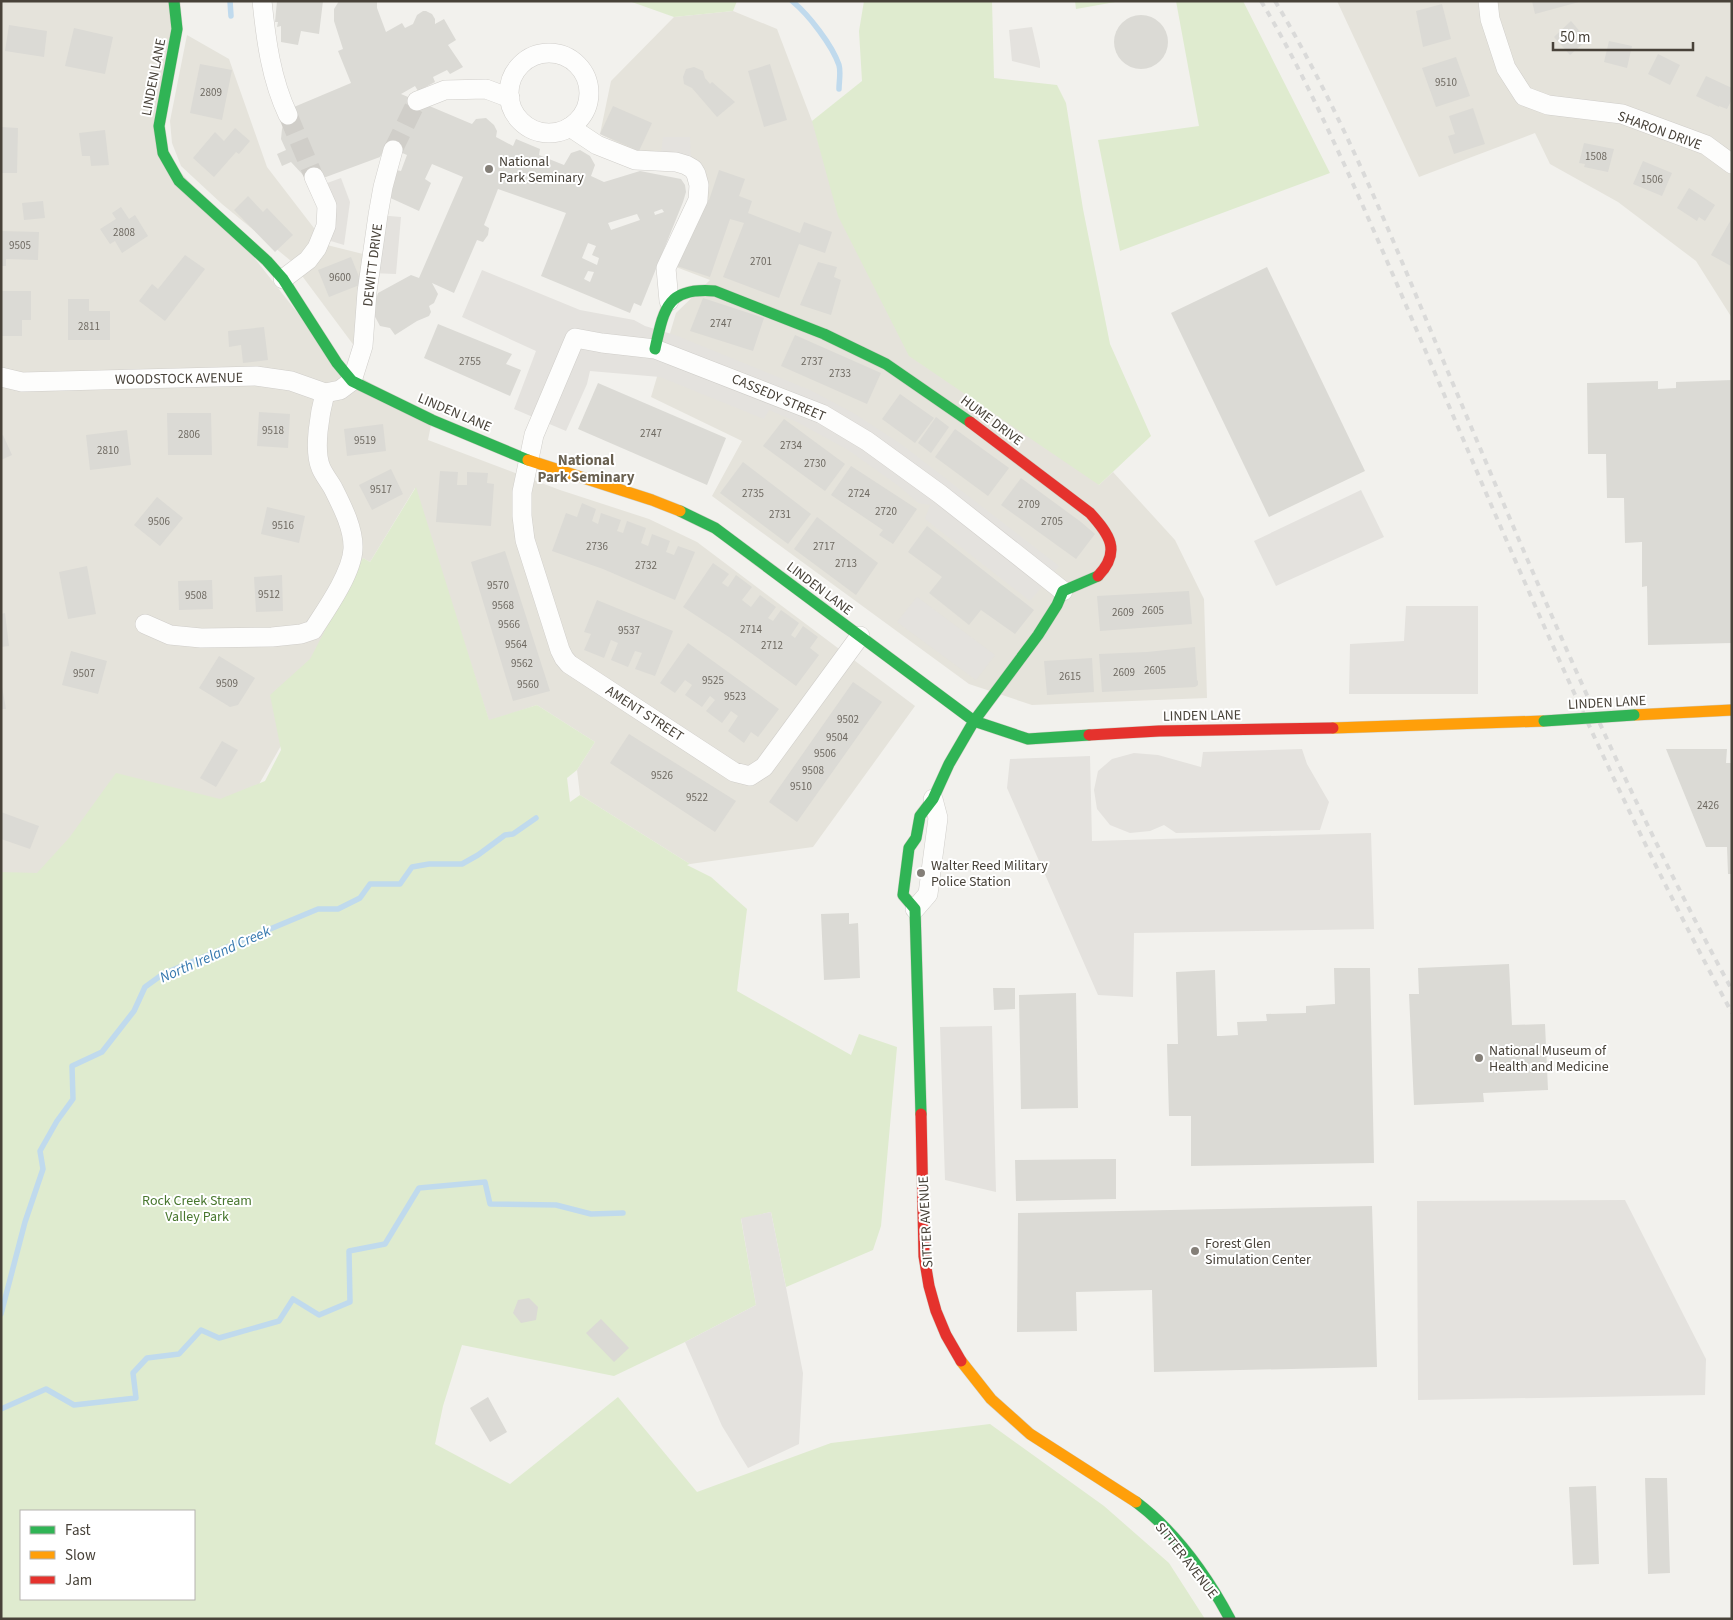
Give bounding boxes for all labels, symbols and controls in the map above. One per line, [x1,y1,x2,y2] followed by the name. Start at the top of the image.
[1553,20,1693,52] scale bar
[1560,27,1590,48] text: 50 m
[137,37,171,118] street label: LINDEN LANE
[1435,75,1457,90] house number: 9510
[200,85,222,100] house number: 2809
[1615,106,1705,155] street label: SHARON DRIVE
[1585,149,1607,164] house number: 1508
[499,152,584,188] place label: National Park Seminary
[483,163,495,175] marker: National Park Seminary
[1641,172,1663,187] house number: 1506
[358,223,388,308] street label: DEWITT DRIVE
[113,225,135,240] house number: 2808
[9,238,31,253] house number: 9505
[750,254,772,269] house number: 2701
[329,270,351,285] house number: 9600
[710,316,732,331] house number: 2747
[78,319,100,334] house number: 2811
[459,354,481,369] house number: 2755
[801,354,823,369] house number: 2737
[829,366,851,381] house number: 2733
[115,368,243,390] street label: WOODSTOCK AVENUE
[728,369,829,427] street label: CASSEDY STREET
[415,388,495,437] street label: LINDEN LANE
[956,391,1027,451] street label: HUME DRIVE
[262,423,284,438] house number: 9518
[640,426,662,441] house number: 2747
[178,427,200,442] house number: 2806
[354,433,376,448] house number: 9519
[780,438,802,453] house number: 2734
[97,443,119,458] house number: 2810
[537,450,635,488] district label: National Park Seminary
[804,456,826,471] house number: 2730
[370,482,392,497] house number: 9517
[742,486,764,501] house number: 2735
[848,486,870,501] house number: 2724
[1018,497,1040,512] house number: 2709
[875,504,897,519] house number: 2720
[769,507,791,522] house number: 2731
[148,514,170,529] house number: 9506
[1041,514,1063,529] house number: 2705
[272,518,294,533] house number: 9516
[586,539,608,554] house number: 2736
[813,539,835,554] house number: 2717
[835,556,857,571] house number: 2713
[782,557,857,620] street label: LINDEN LANE
[635,558,657,573] house number: 2732
[487,578,509,593] house number: 9570
[258,587,280,602] house number: 9512
[185,588,207,603] house number: 9508
[492,598,514,613] house number: 9568
[1142,603,1164,618] house number: 2605
[1112,605,1134,620] house number: 2609
[498,617,520,632] house number: 9566
[740,622,762,637] house number: 2714
[618,623,640,638] house number: 9537
[505,637,527,652] house number: 9564
[761,638,783,653] house number: 2712
[511,656,533,671] house number: 9562
[1144,663,1166,678] house number: 2605
[1113,665,1135,680] house number: 2609
[73,666,95,681] house number: 9507
[1059,669,1081,684] house number: 2615
[702,673,724,688] house number: 9525
[216,676,238,691] house number: 9509
[517,677,539,692] house number: 9560
[601,681,688,747] street label: AMENT STREET
[724,689,746,704] house number: 9523
[1567,691,1647,715] street label: LINDEN LANE
[1163,705,1241,727] street label: LINDEN LANE
[837,712,859,727] house number: 9502
[826,730,848,745] house number: 9504
[814,746,836,761] house number: 9506
[802,763,824,778] house number: 9508
[651,768,673,783] house number: 9526
[790,779,812,794] house number: 9510
[686,790,708,805] house number: 9522
[1697,798,1719,813] house number: 2426
[931,856,1048,892] place label: Walter Reed Military Police Station
[915,867,927,879] marker: Walter Reed Military Police Station
[156,920,275,988] water label: North Ireland Creek
[1489,1041,1609,1077] place label: National Museum of Health and Medicine
[1473,1052,1485,1064] marker: National Museum of Health and Medicine
[914,1176,938,1268] street label: SITTER AVENUE
[142,1191,252,1227] park label: Rock Creek Stream Valley Park
[1205,1234,1311,1270] place label: Forest Glen Simulation Center
[1189,1245,1201,1257] marker: Forest Glen Simulation Center
[20,1510,195,1600] legend
[1150,1518,1222,1603] street label: SITTER AVENUE
[65,1520,91,1541] text: Fast
[65,1545,96,1566] text: Slow
[65,1570,92,1591] text: Jam

